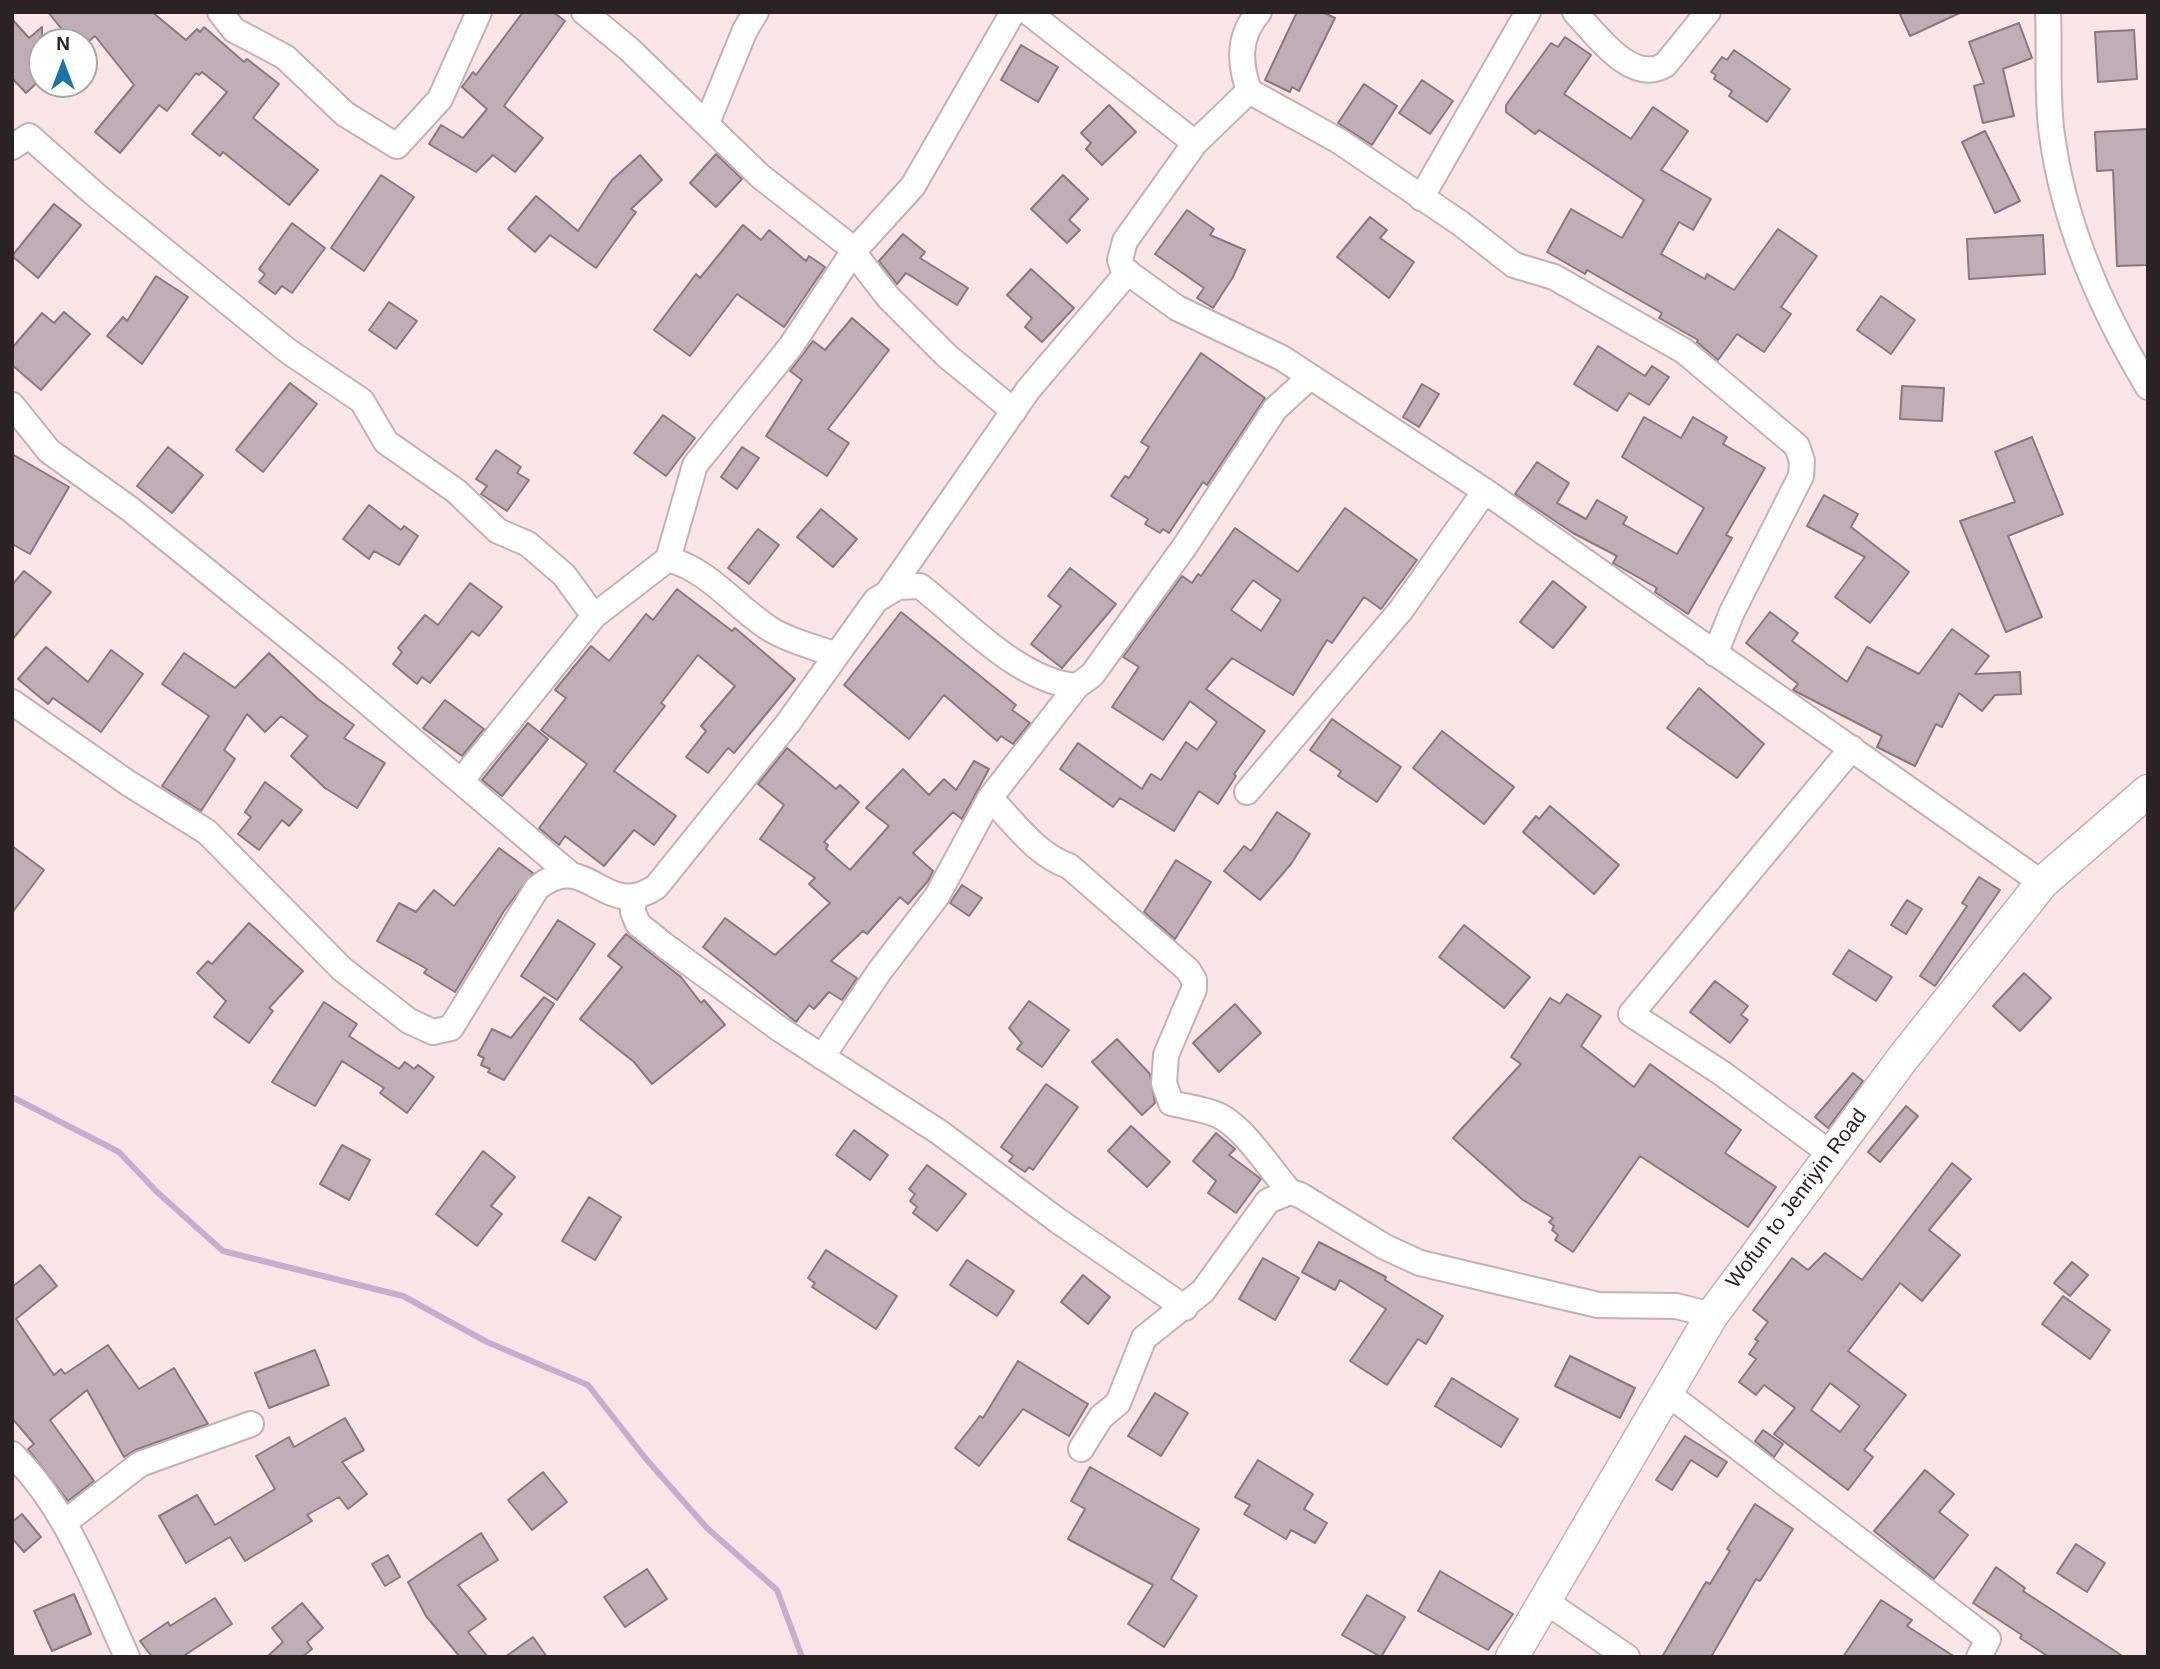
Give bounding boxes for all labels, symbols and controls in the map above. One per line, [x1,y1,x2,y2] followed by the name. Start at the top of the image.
[28,28,98,98] north arrow
[56,33,70,54] text: N
[1721,1104,1873,1294] street label: Wofun to Jenriyin Road

